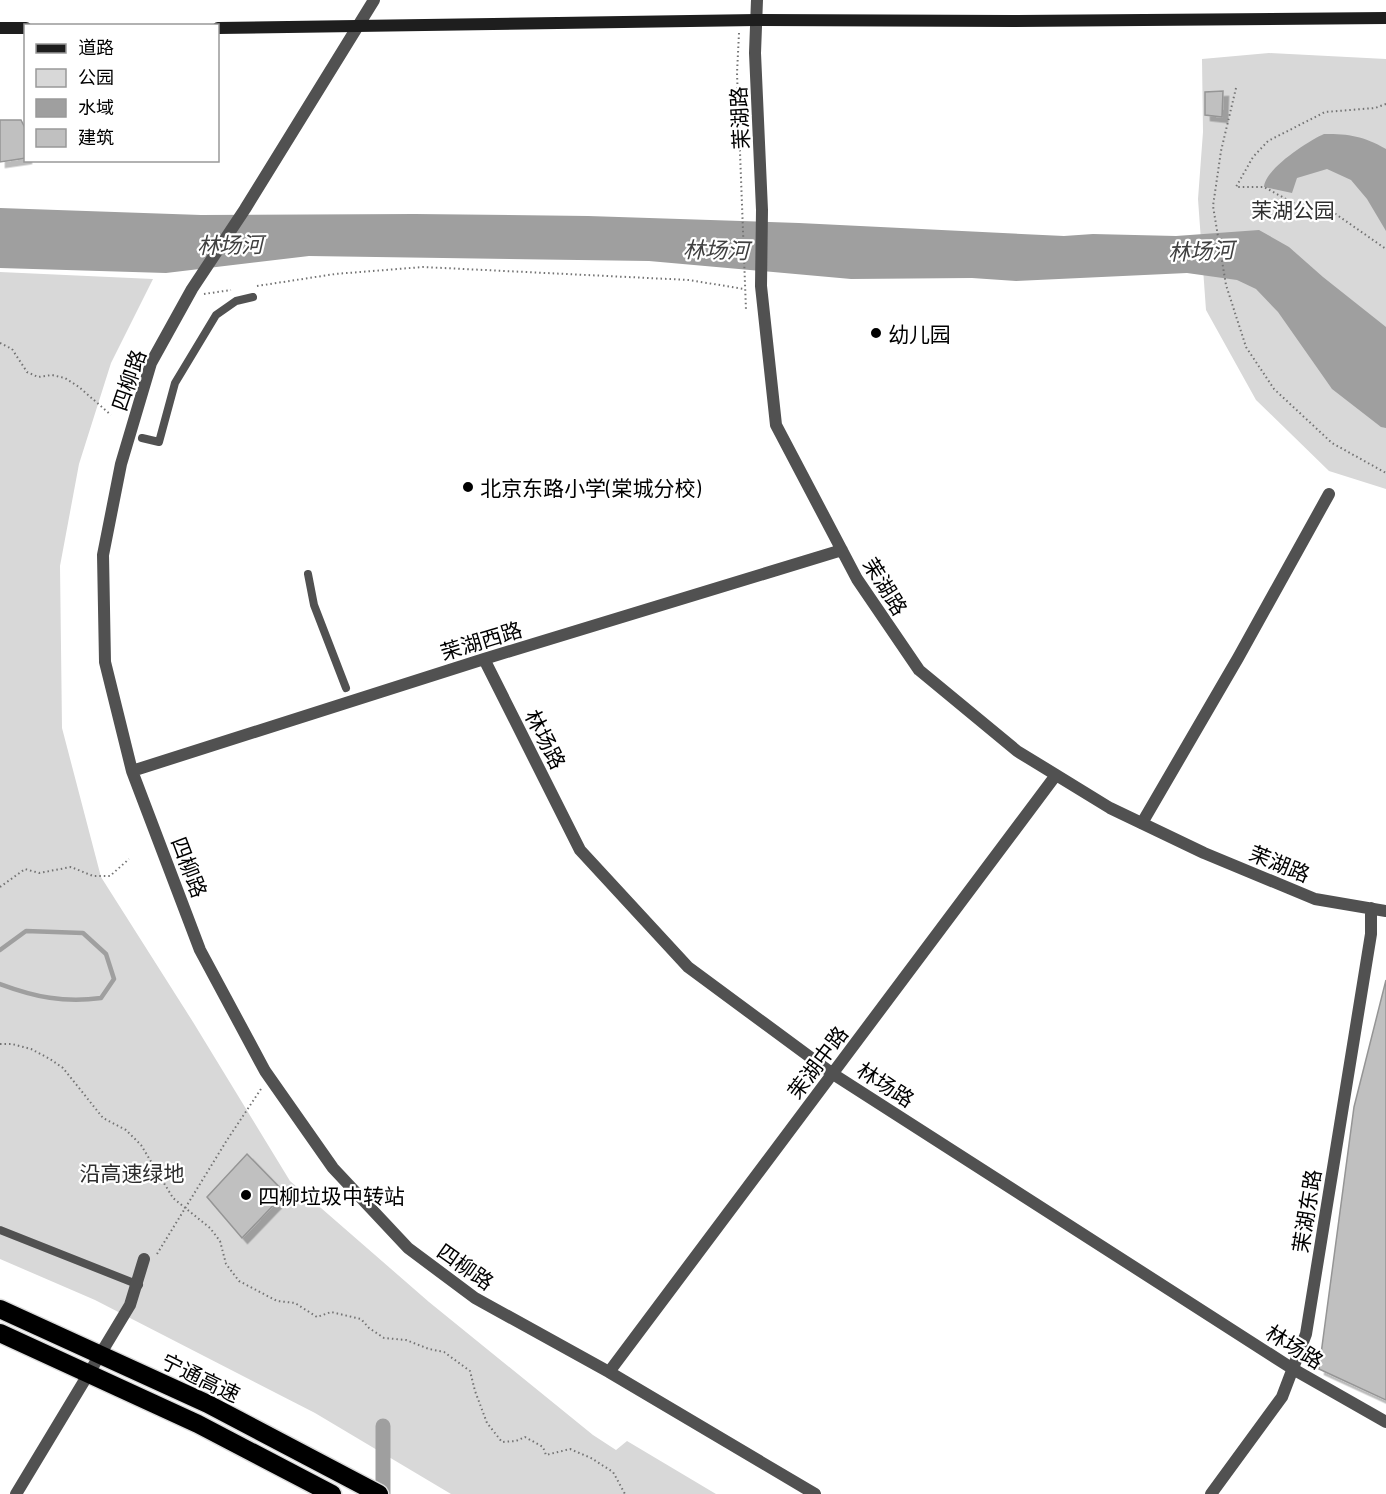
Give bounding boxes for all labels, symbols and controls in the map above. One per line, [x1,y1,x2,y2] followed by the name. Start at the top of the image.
[24,24,219,162] legend
[78,36,114,58] text: 道路
[78,66,114,88] text: 公园
[725,86,753,150] street label: 茉湖路
[78,96,114,118] text: 水域
[78,126,114,148] text: 建筑
[1251,197,1335,222] park label: 茉湖公园
[197,230,267,258] water label: 林场河
[683,235,753,263] water label: 林场河
[1168,236,1238,264] water label: 林场河
[888,321,951,346] place label: 幼儿园
[869,326,883,340] marker: 幼儿园
[106,346,150,414] street label: 四柳路
[480,475,701,500] place label: 北京东路小学(棠城分校)
[461,480,475,494] marker: 北京东路小学(棠城分校)
[859,553,913,619] street label: 茉湖路
[437,616,525,664] street label: 茉湖西路
[521,705,571,773] street label: 林场路
[167,833,213,901] street label: 四柳路
[1246,840,1314,886] street label: 茉湖路
[782,1021,852,1103] street label: 茉湖中路
[853,1056,919,1112] street label: 林场路
[80,1160,185,1185] park label: 沿高速绿地
[1287,1168,1325,1254] street label: 茉湖东路
[258,1183,405,1208] place label: 四柳垃圾中转站
[239,1188,253,1202] marker: 四柳垃圾中转站
[433,1238,499,1294] street label: 四柳路
[1262,1319,1328,1373] street label: 林场路
[158,1347,244,1407] street label: 宁通高速

